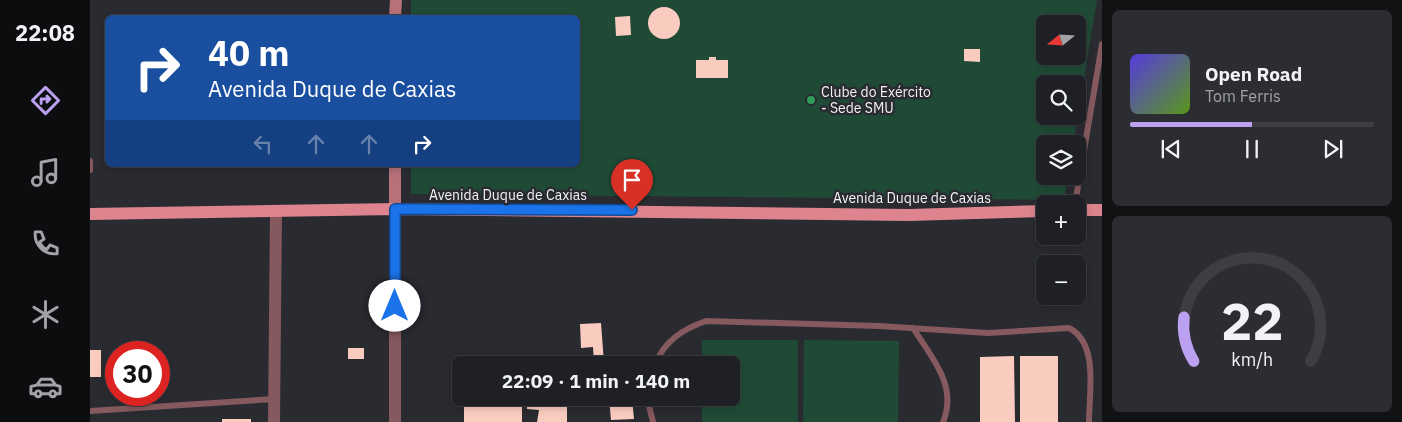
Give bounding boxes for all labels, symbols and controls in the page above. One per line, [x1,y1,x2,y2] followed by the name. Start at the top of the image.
[1036,15,1086,65] north arrow
[1036,15,1086,305] map controls
[15,18,75,47] text: 22:08
[208,30,290,76] text: 40 m
[125,35,190,100] icon: right
[1205,62,1302,86] text: Open Road
[208,74,456,103] text: Avenida Duque de Caxias
[1036,75,1086,125] button: search
[28,83,63,118] icon: directions
[821,83,931,117] place label: Clube do Exército - Sede SMU
[1205,86,1281,106] text: Tom Ferris
[805,94,817,106] marker: Clube do Exército - Sede SMU
[249,130,277,158] icon: left
[302,130,330,158] icon: ahead
[355,130,383,158] icon: ahead
[408,130,436,158] icon: right
[1036,135,1086,185] button: layers
[1157,135,1185,163] icon: previous
[1238,135,1266,163] icon: pause
[1319,135,1347,163] icon: next
[28,155,63,190] icon: music
[611,159,653,210] pin
[618,166,646,194] icon: arrive
[429,186,587,204] street label: Avenida Duque de Caxias
[833,189,991,207] street label: Avenida Duque de Caxias
[1036,195,1086,245] button: +
[28,226,63,261] icon: phone
[1036,255,1086,305] button: −
[368,279,420,331] position arrow
[1221,287,1283,354] text: 22
[28,297,63,332] icon: climate
[105,341,170,406] speed limit sign: 30
[1231,348,1273,371] text: km/h
[28,369,63,404] icon: car
[502,369,690,393] text: 22:09 · 1 min · 140 m

